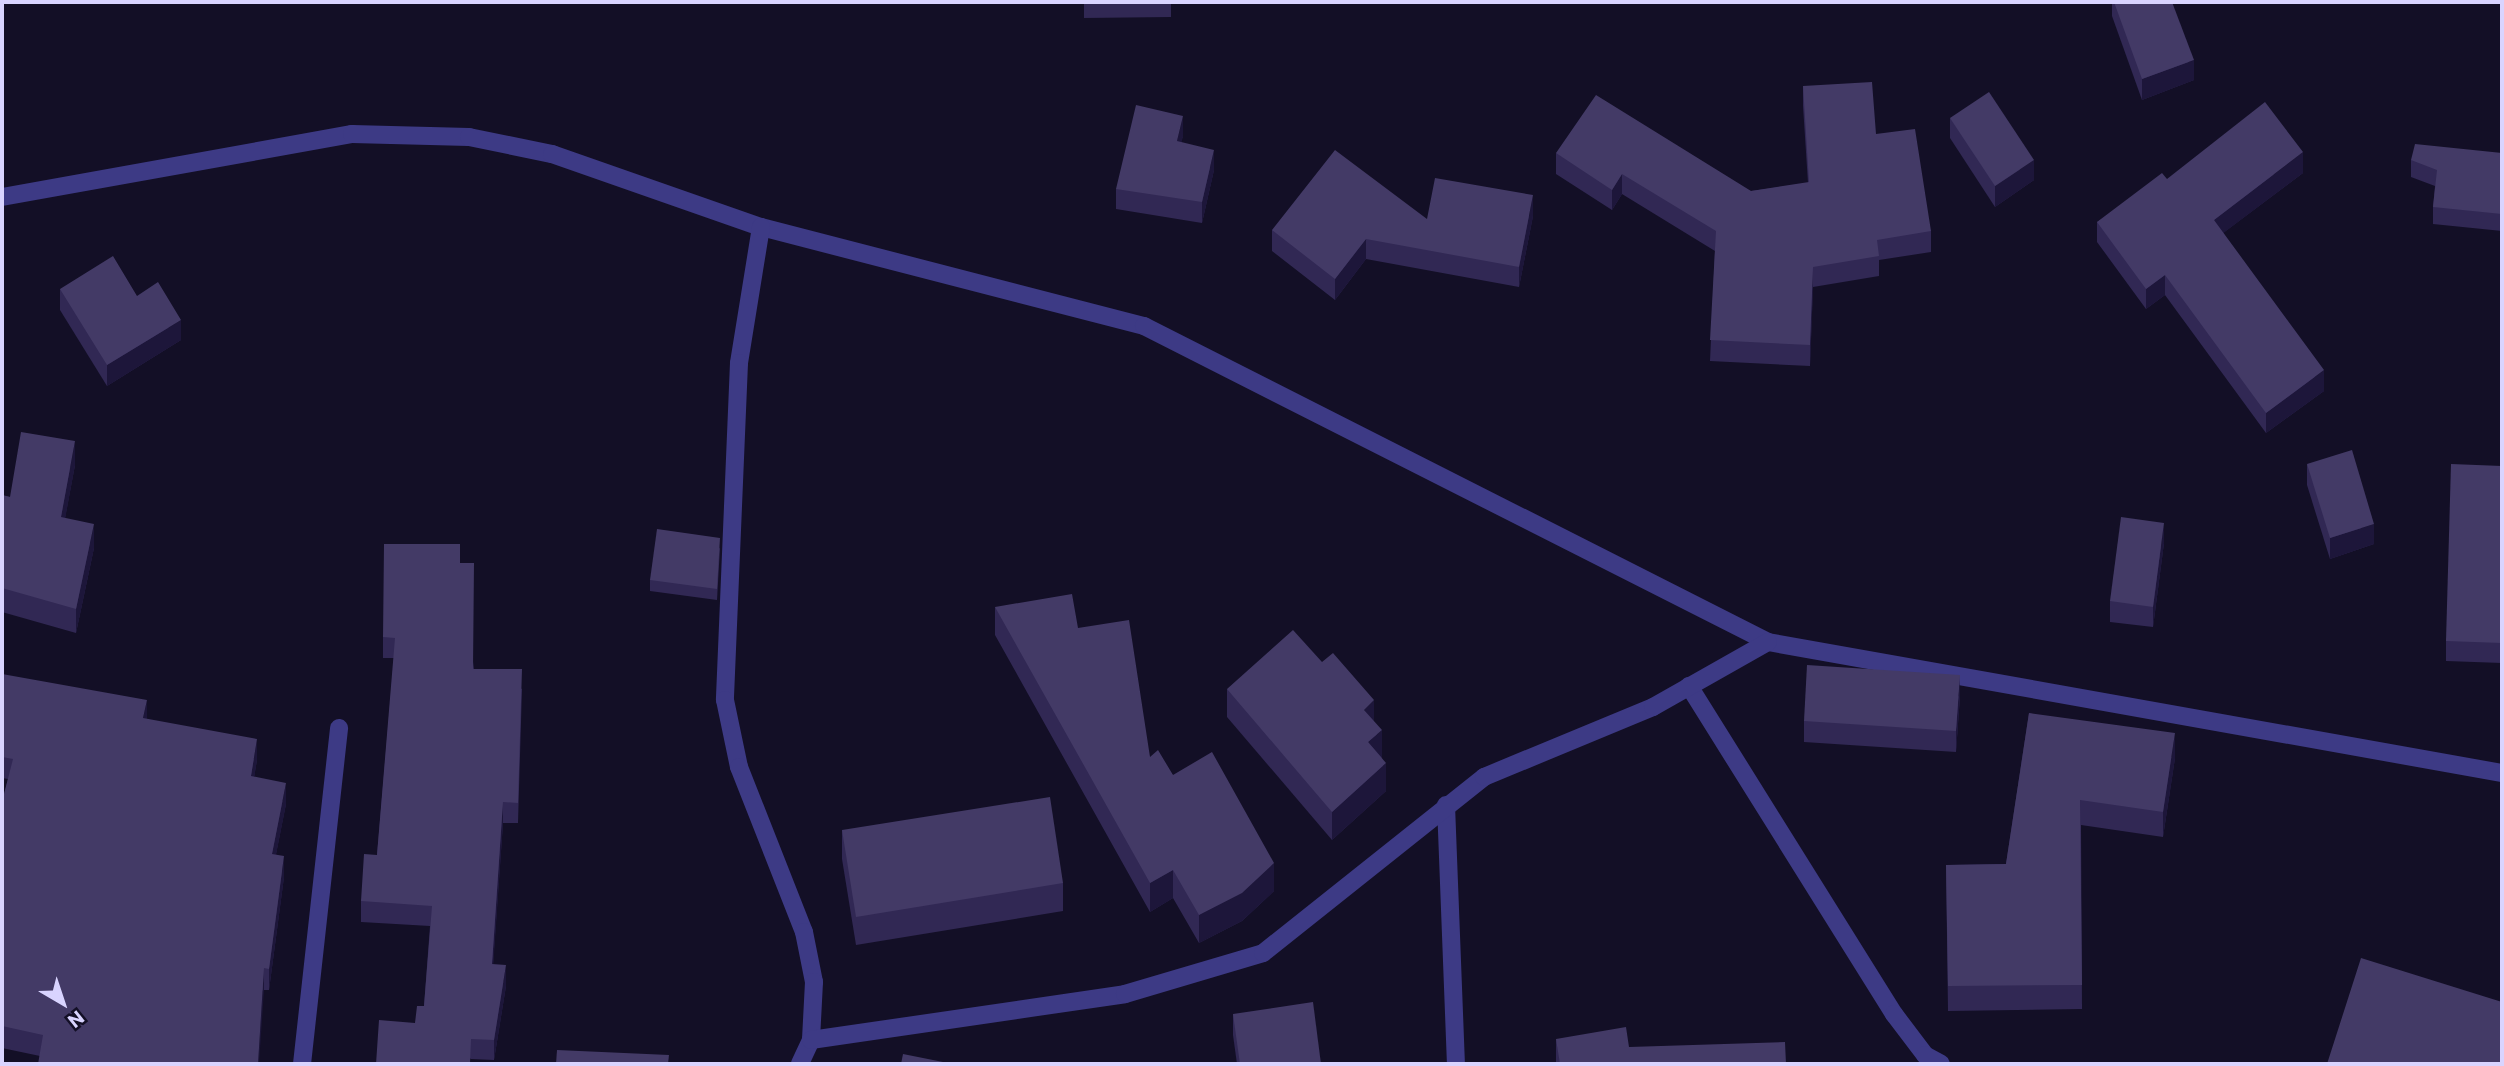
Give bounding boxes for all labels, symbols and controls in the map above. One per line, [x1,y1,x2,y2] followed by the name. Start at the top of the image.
[28,968,98,1038] north arrow
[64,1006,89,1033] text: N

